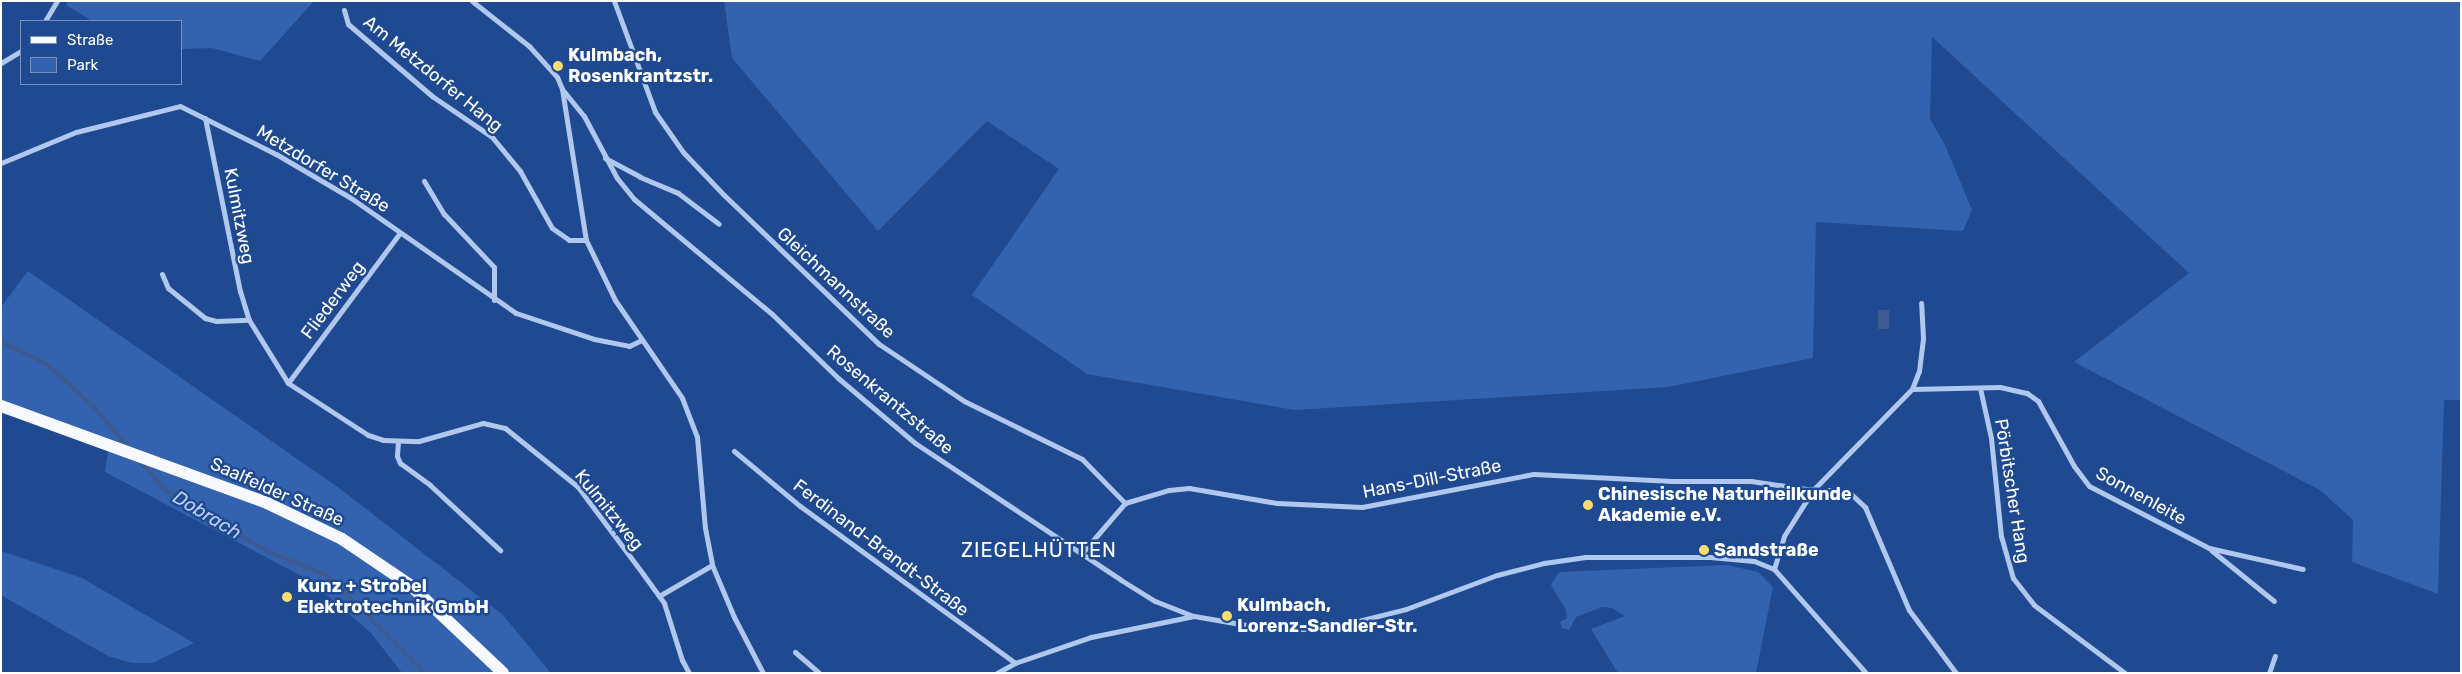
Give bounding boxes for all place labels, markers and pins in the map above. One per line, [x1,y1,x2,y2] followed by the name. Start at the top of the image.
[568,45,713,88] place label: Kulmbach, Rosenkrantzstr.
[552,60,564,72] marker: Kulmbach, Rosenkrantzstr.
[1598,484,1852,526] place label: Chinesische Naturheilkunde Akademie e.V.
[1582,499,1594,511] marker: Chinesische Naturheilkunde Akademie e.V.
[1714,539,1819,561] place label: Sandstraße
[1698,544,1710,556] marker: Sandstraße
[297,576,489,618] place label: Kunz + Strobel Elektrotechnik GmbH
[281,591,293,603] marker: Kunz + Strobel Elektrotechnik GmbH
[1237,595,1417,638] place label: Kulmbach, Lorenz-Sandler-Str.
[1221,610,1233,622] marker: Kulmbach, Lorenz-Sandler-Str.

